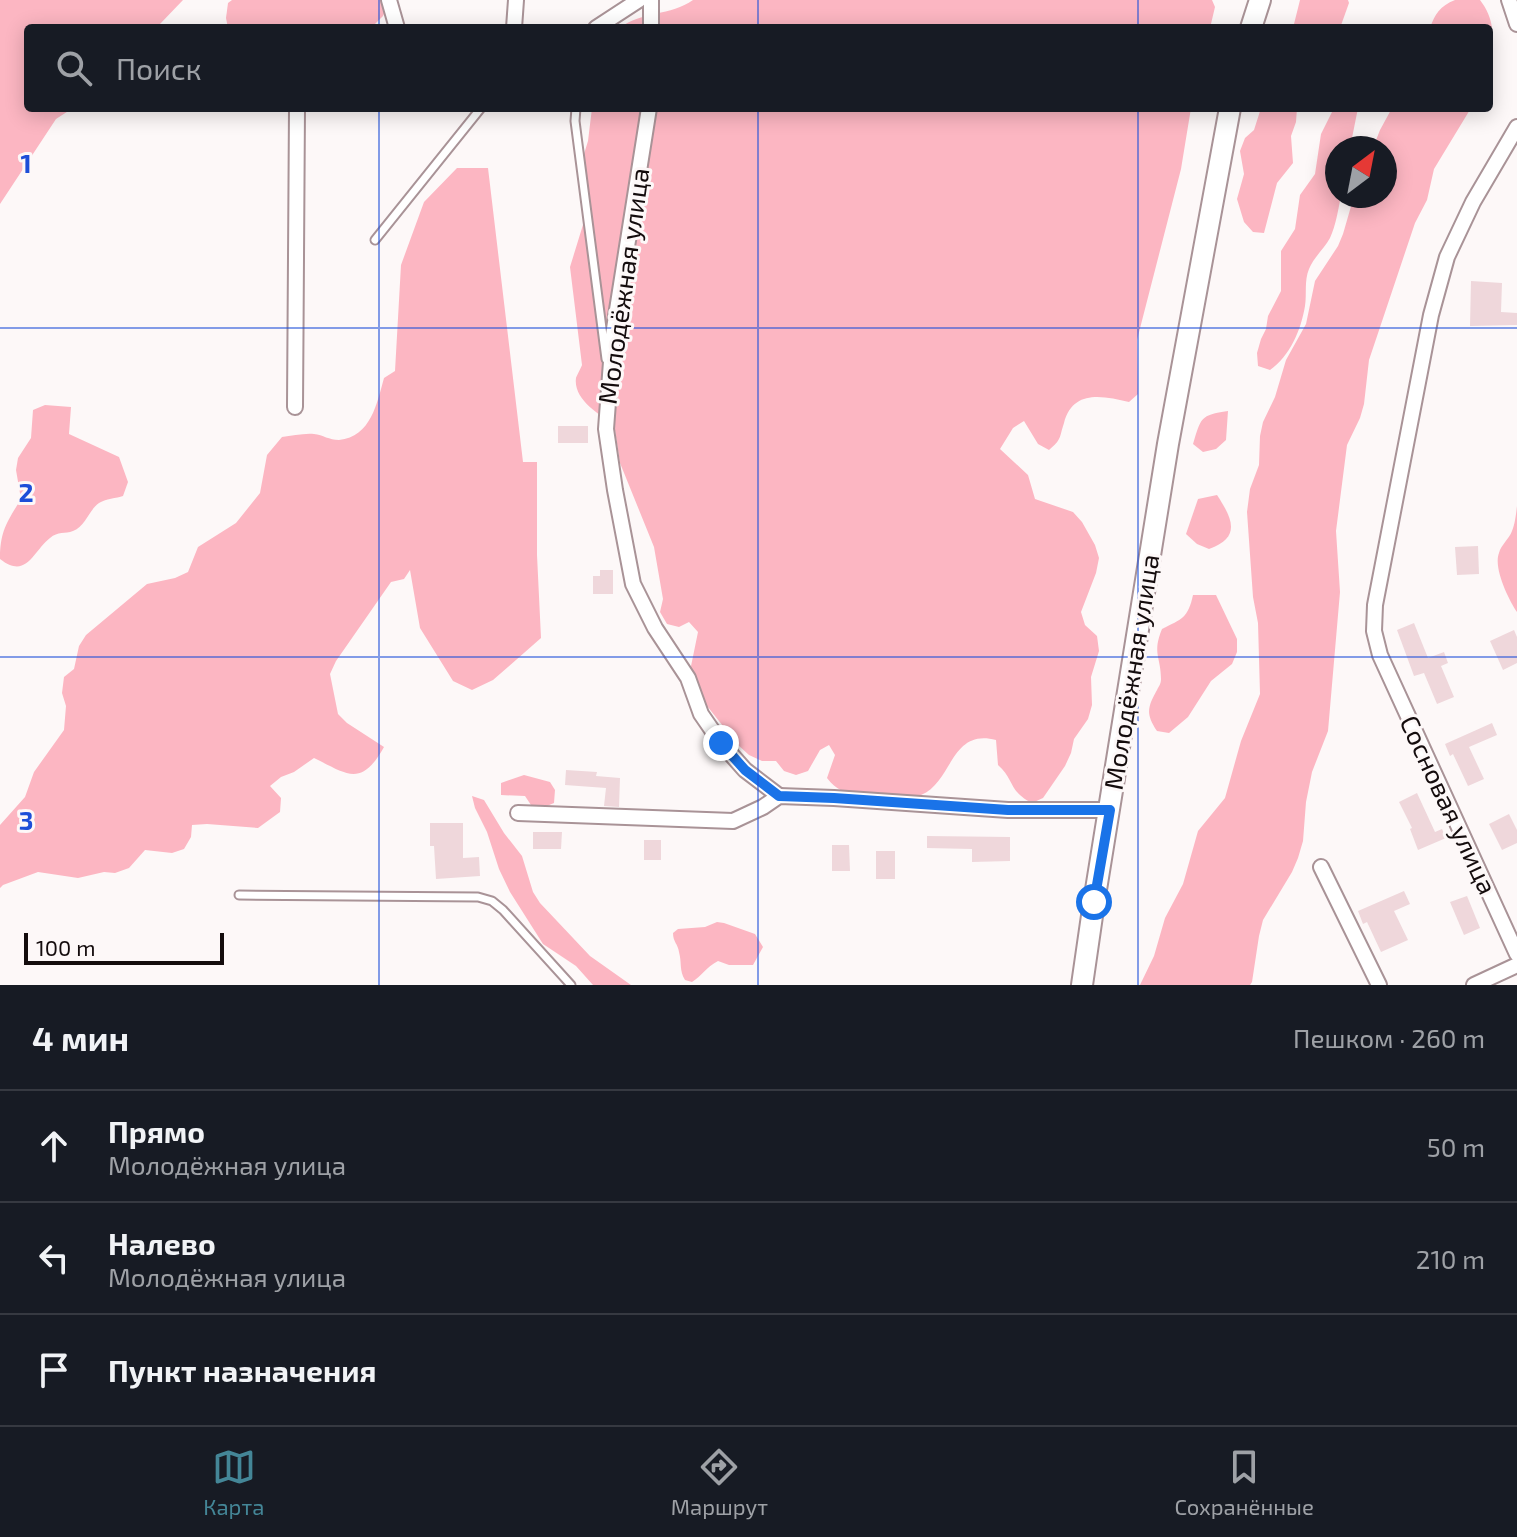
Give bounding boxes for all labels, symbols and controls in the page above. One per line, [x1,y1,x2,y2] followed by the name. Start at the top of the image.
[24,24,1493,112] search box
[52,46,96,90] icon: search
[116,50,202,86] text: Поиск
[1325,136,1397,208] north arrow
[20,147,32,178] text: 1
[591,166,655,406] street label: Молодёжная улица
[18,476,34,507] text: 2
[1097,552,1165,792] street label: Молодёжная улица
[1394,710,1504,899] street label: Сосновая улица
[703,725,739,761] route end
[19,804,33,835] text: 3
[1076,884,1112,920] route start
[24,929,224,965] scale bar
[36,934,95,960] text: 100 m
[32,1017,129,1058] text: 4 мин
[1293,1022,1485,1053] text: Пешком · 260 m
[108,1113,205,1149] text: Прямо
[32,1124,76,1168] icon: ahead
[1427,1131,1485,1162] text: 50 m
[108,1149,346,1180] text: Молодёжная улица
[108,1225,216,1261] text: Налево
[32,1236,76,1280] icon: left
[1416,1243,1485,1274] text: 210 m
[108,1261,346,1292] text: Молодёжная улица
[32,1348,76,1392] icon: arrive
[108,1352,376,1388] text: Пункт назначения
[203,1445,264,1519] tab: Карта
[671,1445,768,1519] tab: Маршрут
[1174,1445,1314,1519] tab: Сохранённые

